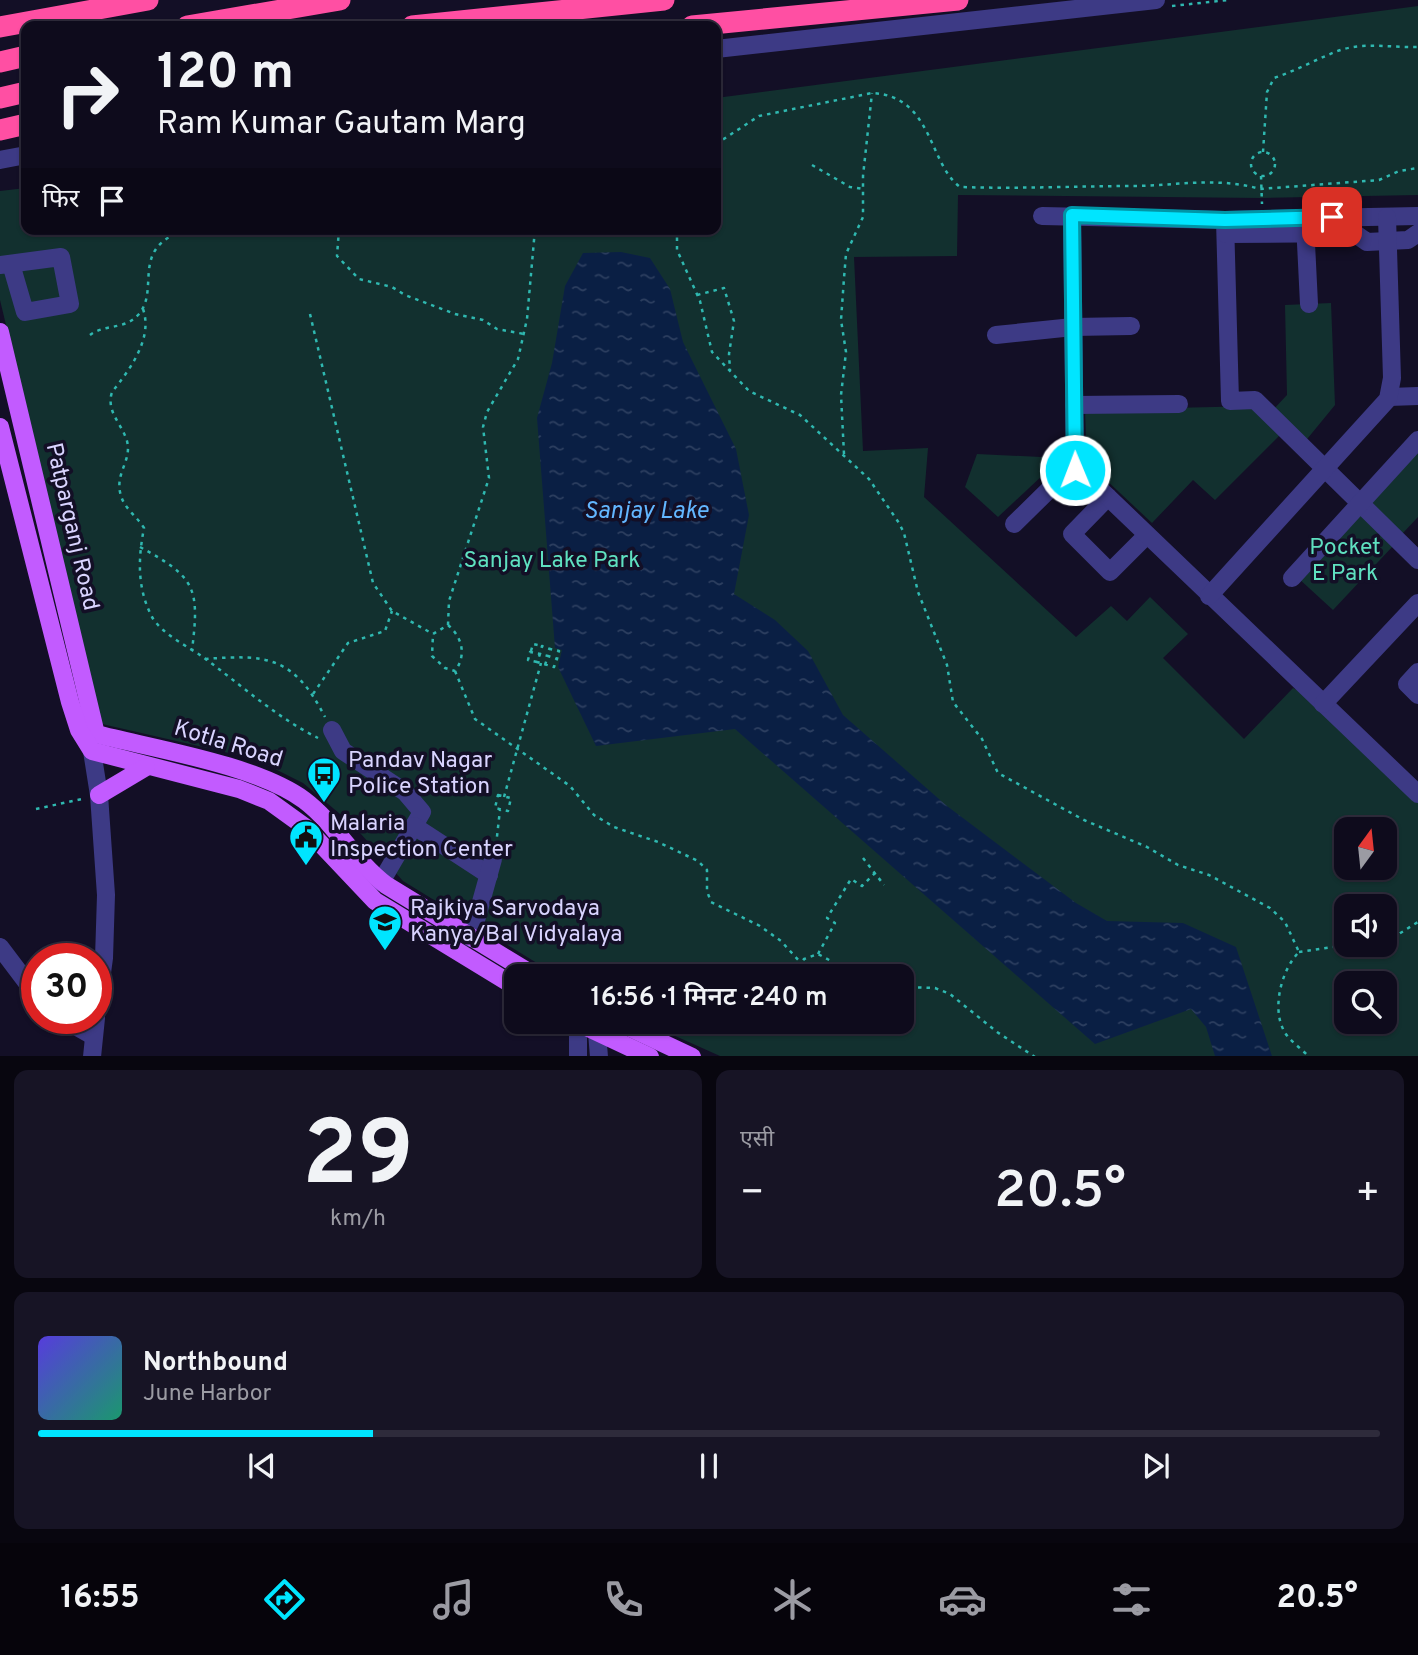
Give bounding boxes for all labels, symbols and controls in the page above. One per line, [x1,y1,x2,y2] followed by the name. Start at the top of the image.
[157,44,294,106] text: 120 m
[42,49,133,140] icon: right
[157,105,526,145] text: Ram Kumar Gautam Marg
[93,182,131,220] icon: arrive
[42,184,79,217] text: फिर
[1302,187,1362,247] pin
[1313,198,1351,236] icon: arrive
[1038,433,1112,507] position arrow
[38,440,104,614] street label: Patparganj Road
[584,497,709,527] water label: Sanjay Lake
[1309,534,1381,589] park label: Pocket E Park
[463,547,641,576] park label: Sanjay Lake Park
[170,715,286,775] street label: Kotla Road
[348,747,492,802] place label: Pandav Nagar Police Station
[305,755,343,804] bus stop icon: Pandav Nagar Police Station
[330,810,513,865] place label: Malaria Inspection Center
[1334,817,1396,880] north arrow
[1334,817,1397,1034] map controls
[287,818,325,867] public building icon: Malaria Inspection Center
[1334,894,1397,957] button: sound
[410,895,622,950] place label: Rajkiya Sarvodaya Kanya/Bal Vidyalaya
[366,903,404,952] school or university icon: Rajkiya Sarvodaya Kanya/Bal Vidyalaya
[21,943,112,1034] speed limit sign: 30
[1334,971,1397,1034] button: search
[591,982,827,1015] text: 16:56 · 1 मिनट · 240 m
[302,1102,414,1217] text: 29
[740,1126,774,1155] text: एसी
[994,1160,1126,1226] text: 20.5°
[740,1170,765,1219] text: −
[1355,1170,1380,1219] text: +
[330,1205,386,1234] text: km/h
[143,1347,288,1380] text: Northbound
[143,1380,271,1409] text: June Harbor
[243,1447,281,1485] icon: previous
[690,1447,728,1485] icon: pause
[1137,1447,1175,1485] icon: next
[260,1575,309,1624] icon: directions
[429,1575,478,1624] icon: music
[599,1575,648,1624] icon: phone
[768,1575,817,1624] icon: climate
[938,1575,987,1624] icon: car
[1107,1575,1156,1624] icon: filters
[60,1579,140,1619] text: 16:55
[1277,1579,1358,1619] text: 20.5°

